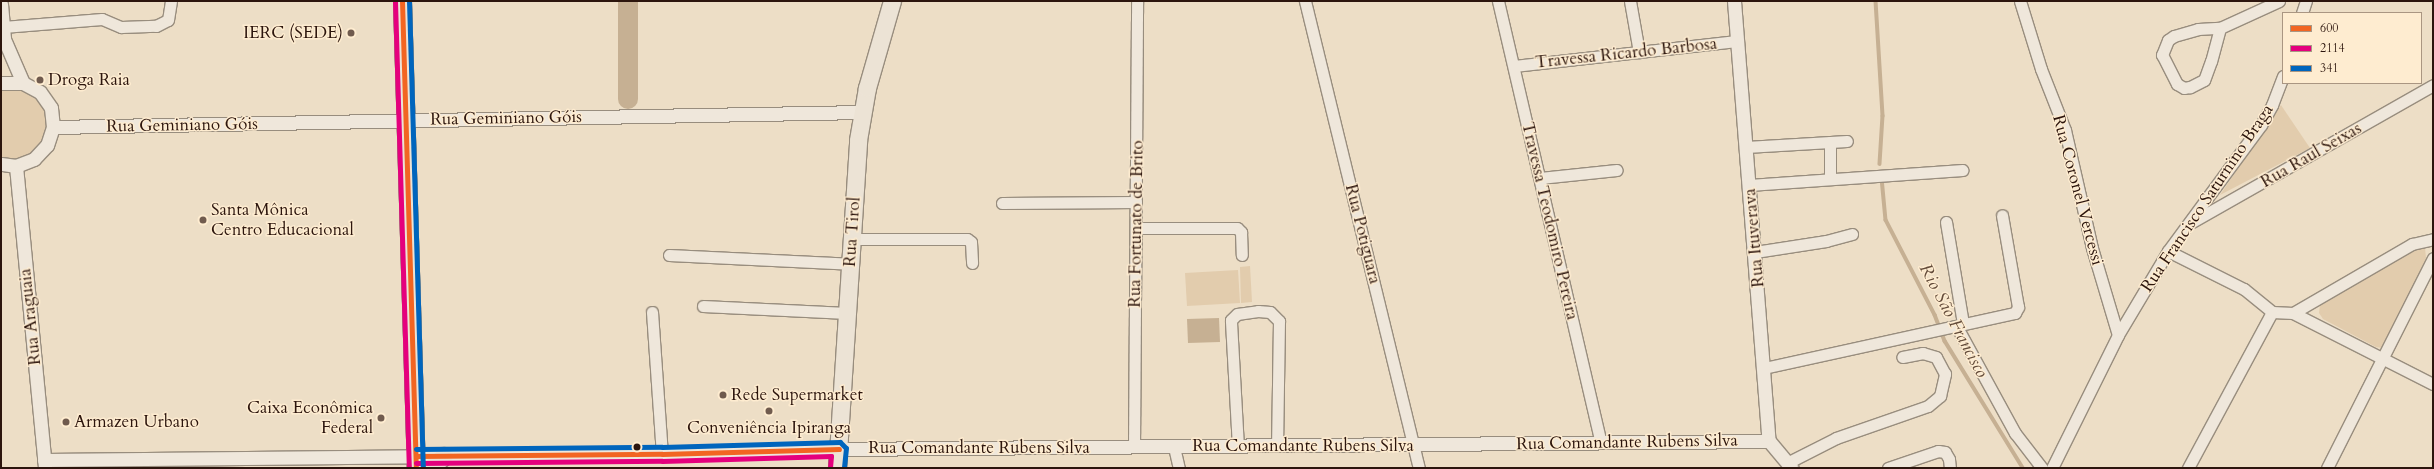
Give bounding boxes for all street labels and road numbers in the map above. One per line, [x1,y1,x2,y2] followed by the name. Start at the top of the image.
[1534,33,1718,73] street label: Travessa Ricardo Barbosa
[2136,100,2278,296] street label: Rua Francisco Saturnino Braga
[430,106,582,130] street label: Rua Geminiano Góis
[106,113,258,137] street label: Rua Geminiano Góis
[2048,113,2108,267] street label: Rua Coronel Vercessi
[2257,118,2365,192] street label: Rua Raul Seixas
[1517,120,1583,322] street label: Travessa Teodomiro Pereira
[1124,140,1148,308] street label: Rua Fortunato de Brito
[1341,182,1385,286] street label: Rua Potiguara
[1740,188,1768,288] street label: Rua Ituverava
[839,196,865,268] street label: Rua Tirol
[15,268,45,366] street label: Rua Araguaia
[1516,430,1738,454] street label: Rua Comandante Rubens Silva
[1192,436,1414,456] street label: Rua Comandante Rubens Silva
[868,438,1090,458] street label: Rua Comandante Rubens Silva

